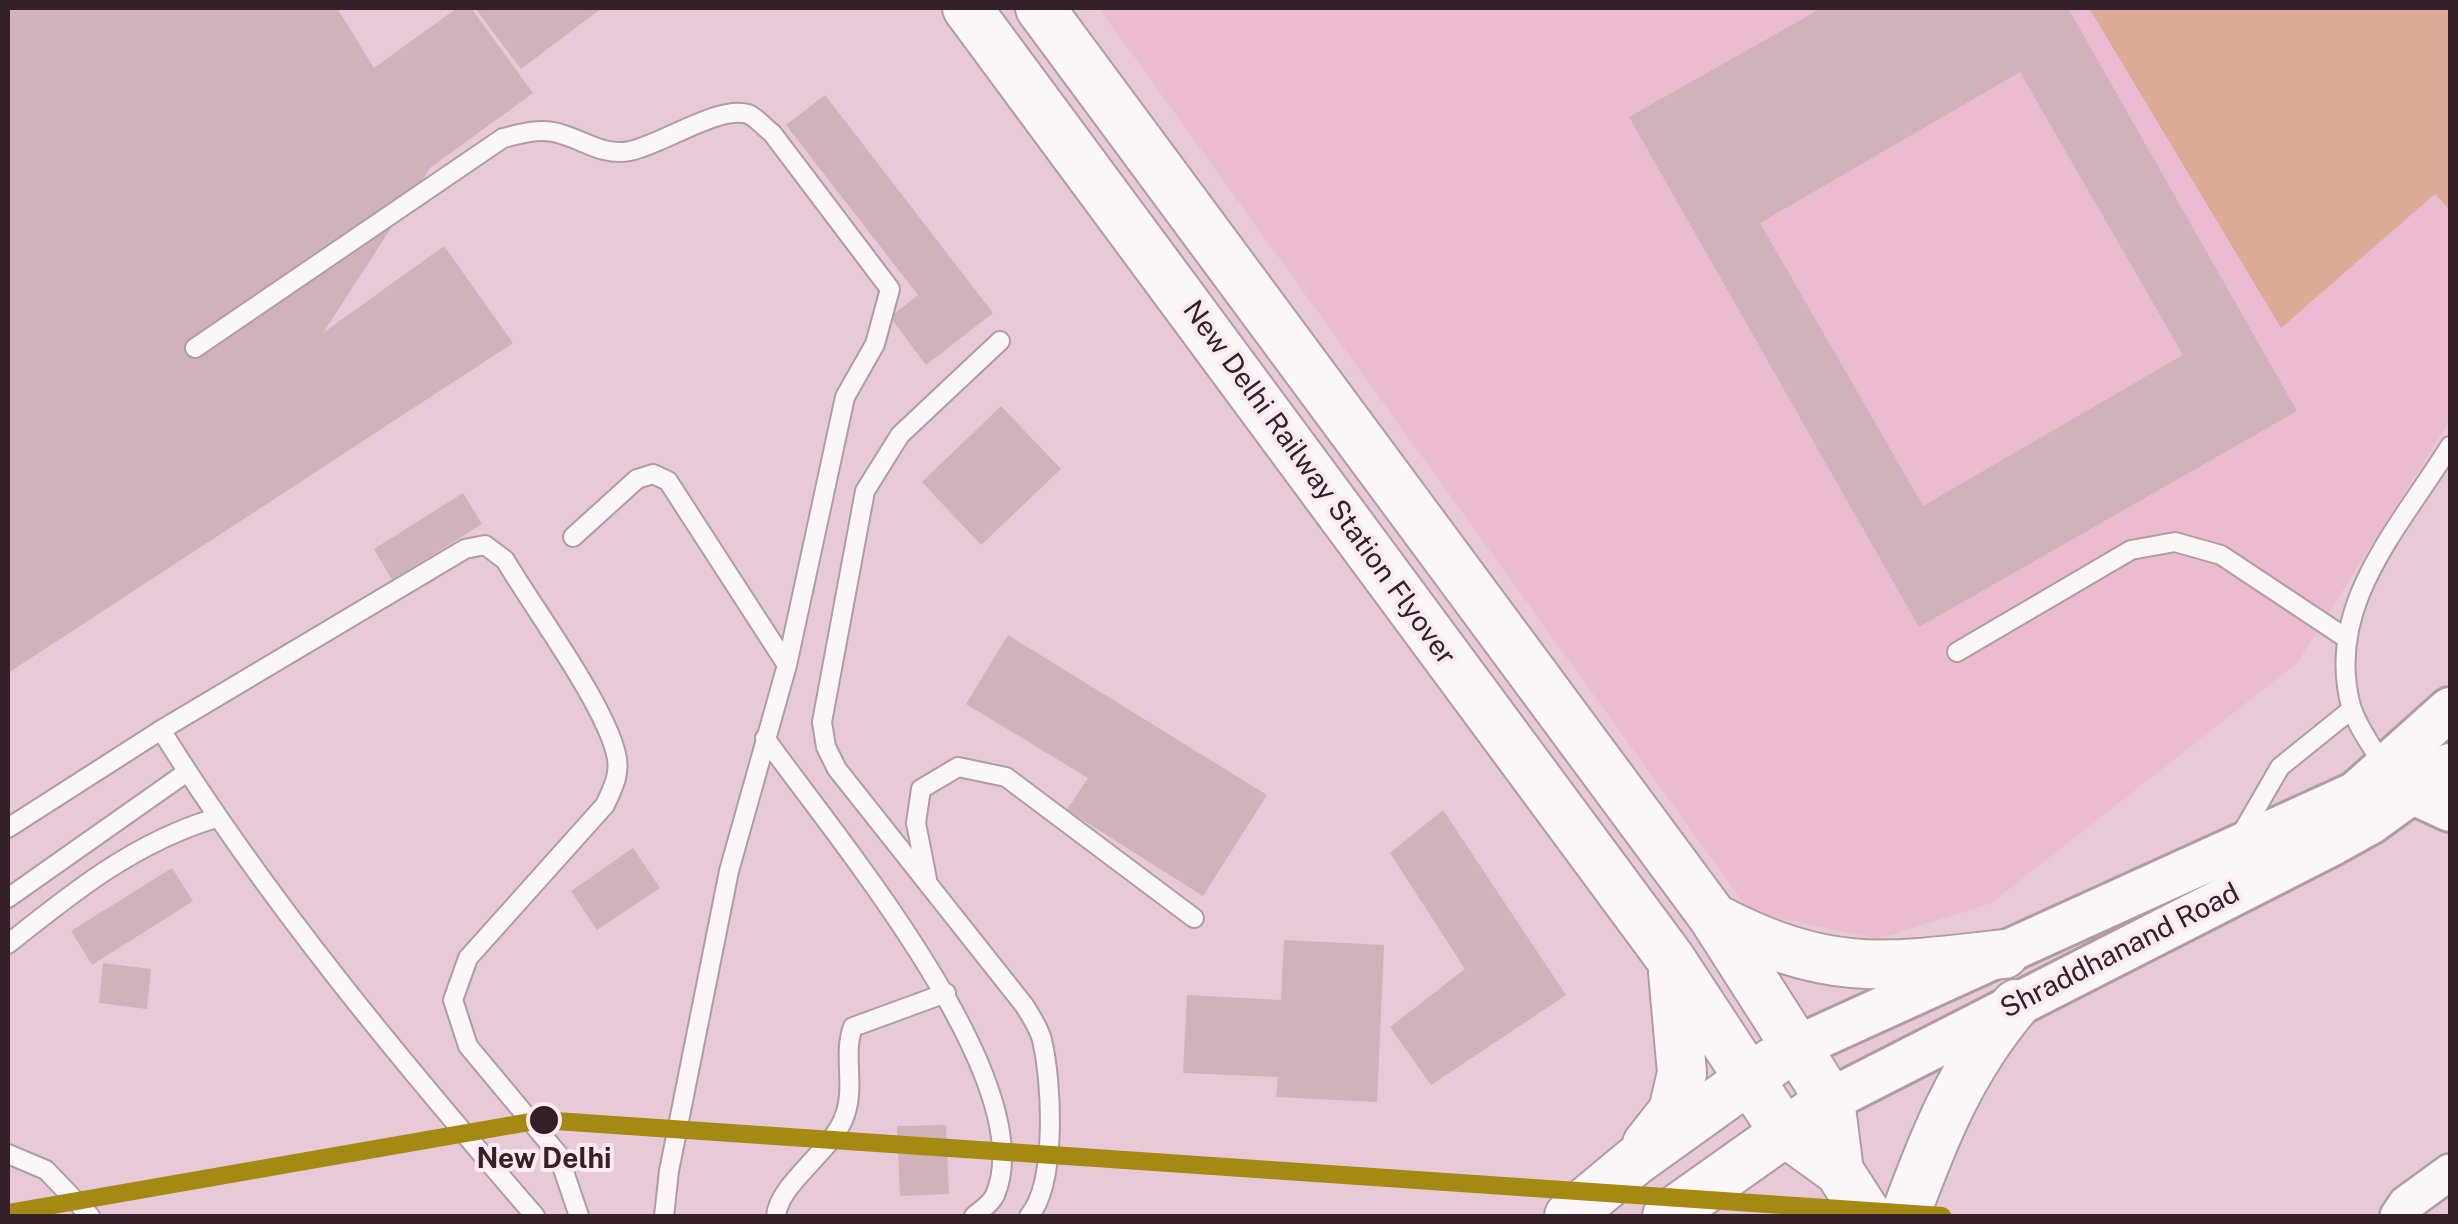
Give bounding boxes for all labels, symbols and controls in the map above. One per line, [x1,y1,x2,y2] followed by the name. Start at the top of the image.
[1175,294,1463,672] street label: New Delhi Railway Station Flyover
[1995,876,2245,1026] street label: Shraddhanand Road
[527,1103,561,1137] marker: New Delhi
[476,1142,612,1176] place label: New Delhi

